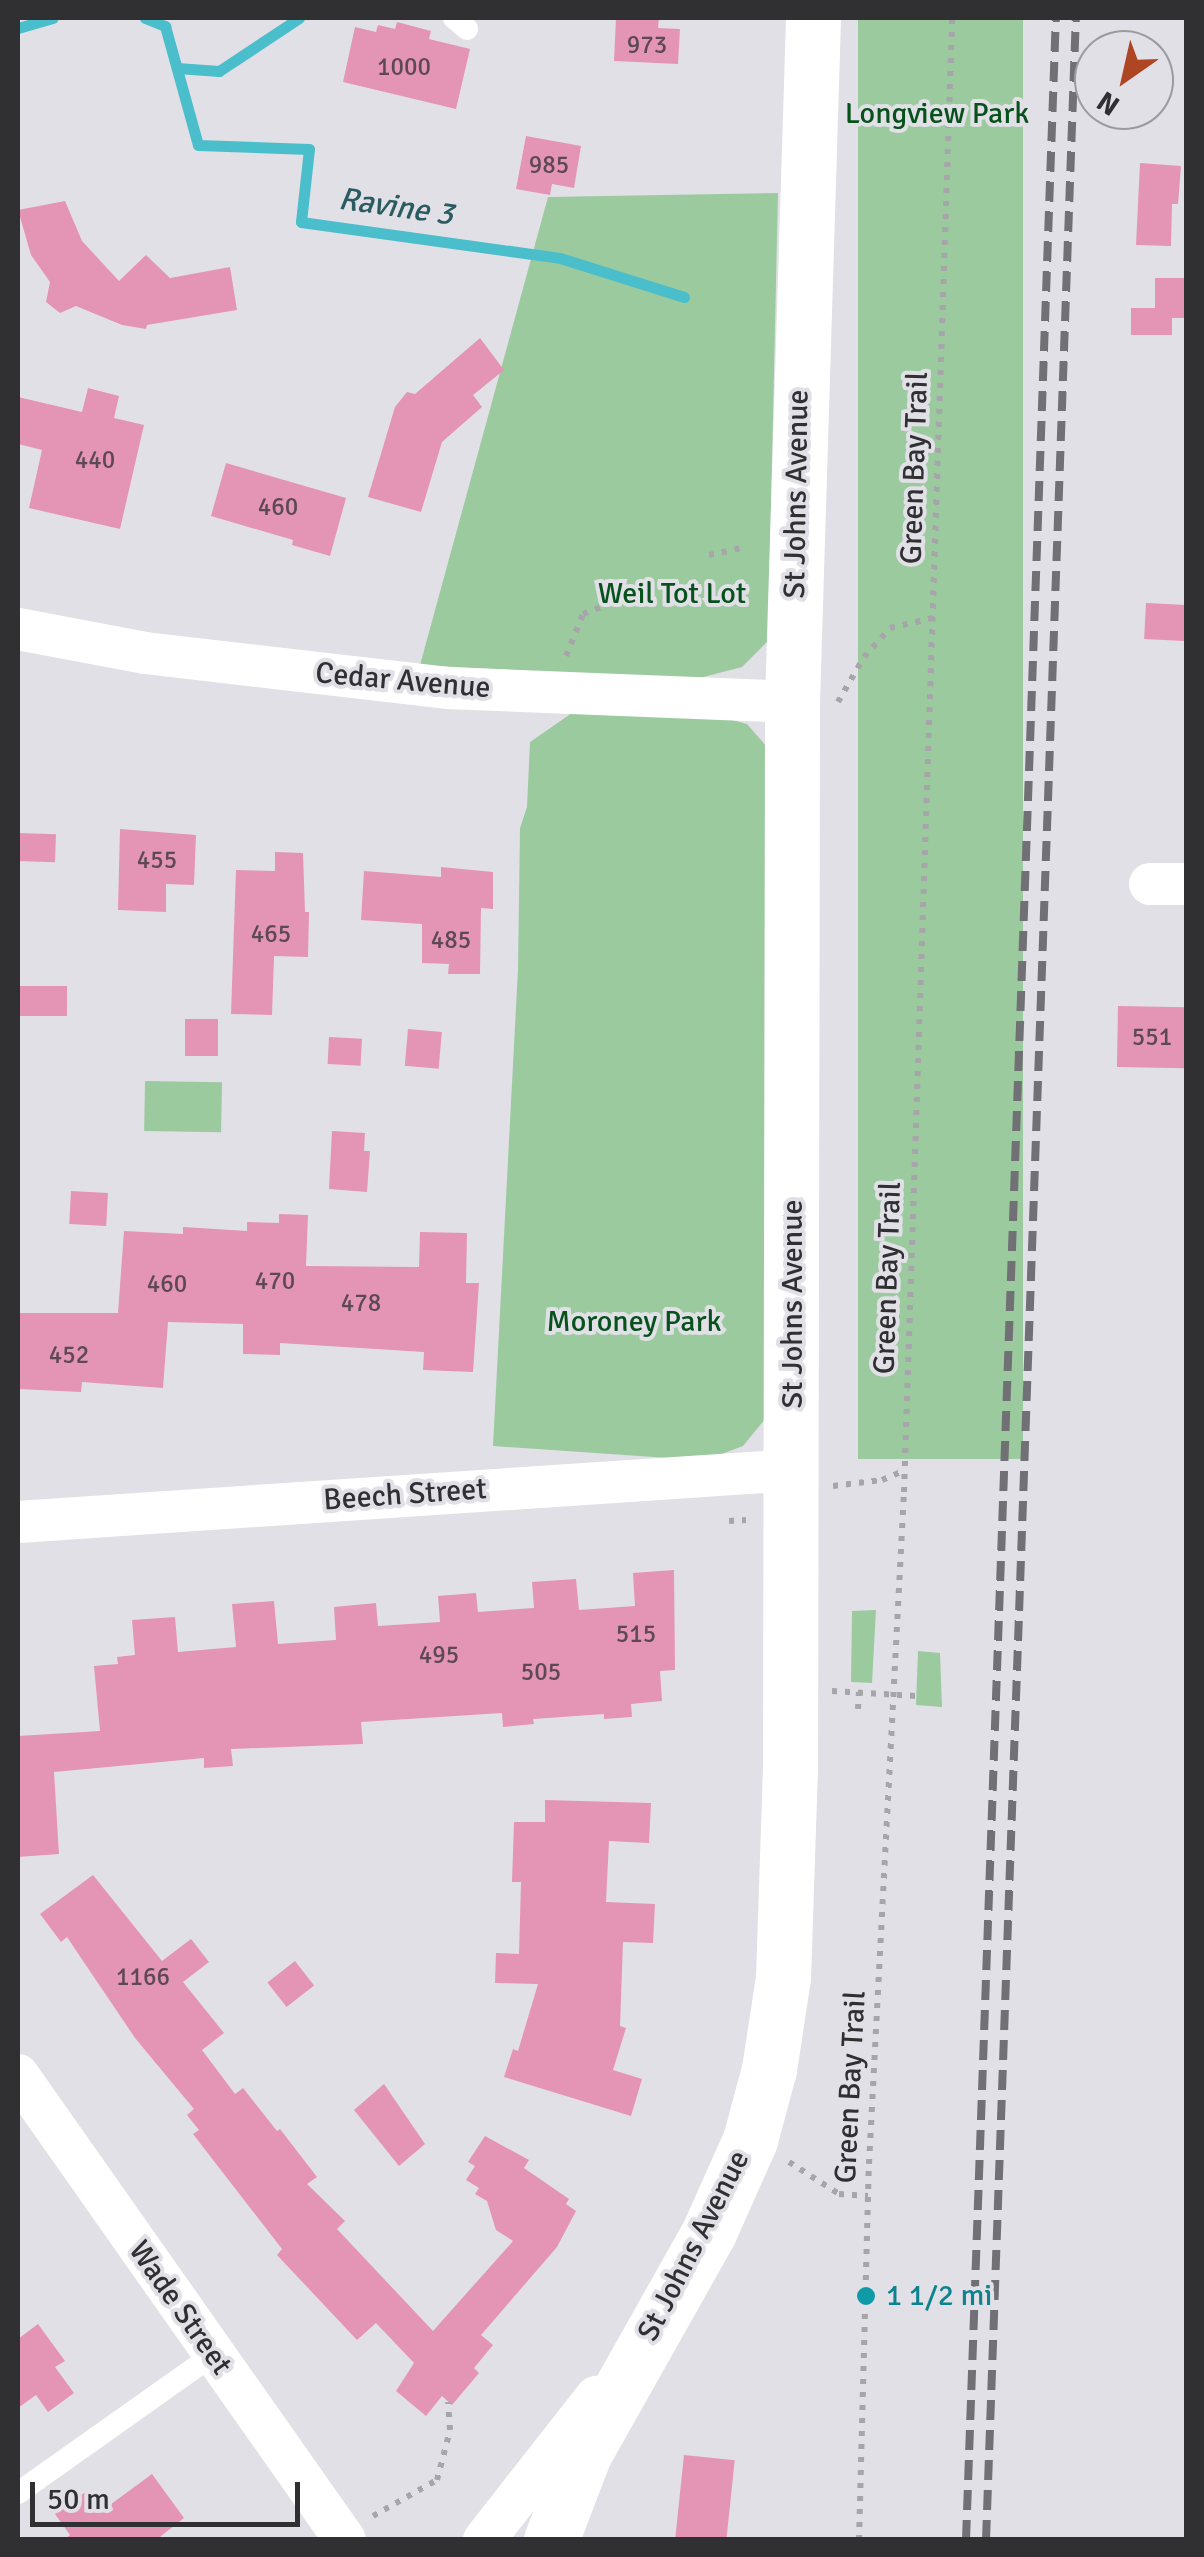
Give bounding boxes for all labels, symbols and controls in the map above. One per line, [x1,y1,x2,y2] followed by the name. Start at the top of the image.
[627,30,667,60] house number: 973
[1074,30,1174,130] north arrow
[377,52,431,82] house number: 1000
[1091,84,1126,123] text: N
[845,96,1029,132] park label: Longview Park
[529,150,569,180] house number: 985
[336,180,456,234] water label: Ravine 3
[894,371,936,565] street label: Green Bay Trail
[777,389,817,599] street label: St Johns Avenue
[75,445,115,475] house number: 440
[258,492,298,522] house number: 460
[598,576,746,612] park label: Weil Tot Lot
[314,655,492,707] street label: Cedar Avenue
[137,845,177,875] house number: 455
[251,919,291,949] house number: 465
[431,925,471,955] house number: 485
[1132,1022,1172,1052] house number: 551
[867,1181,909,1375] street label: Green Bay Trail
[775,1199,811,1409] street label: St Johns Avenue
[255,1266,295,1296] house number: 470
[147,1269,187,1299] house number: 460
[341,1288,381,1318] house number: 478
[546,1304,722,1340] park label: Moroney Park
[49,1340,89,1370] house number: 452
[322,1471,488,1519] street label: Beech Street
[616,1619,656,1649] house number: 515
[419,1640,459,1670] house number: 495
[521,1657,561,1687] house number: 505
[116,1962,170,1992] house number: 1166
[828,1990,874,2184] street label: Green Bay Trail
[631,2145,757,2347] street label: St Johns Avenue
[121,2234,239,2382] street label: Wade Street
[886,2278,992,2314] place label: 1 1/2 mi
[855,2285,877,2307] marker: 1 1/2 mi
[35,2462,305,2524] scale bar
[47,2481,110,2518] text: 50 m

